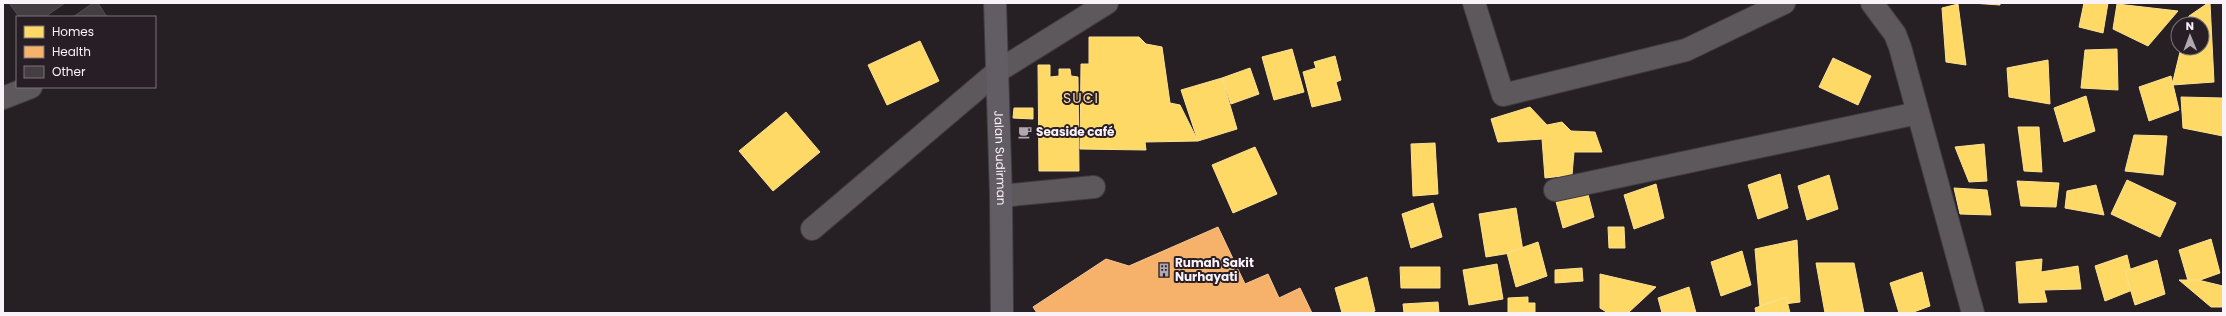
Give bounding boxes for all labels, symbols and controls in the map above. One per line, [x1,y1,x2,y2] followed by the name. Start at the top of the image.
[16,16,156,88] legend
[2170,16,2210,56] north arrow
[2186,18,2194,34] text: N
[52,23,94,40] text: Homes
[52,43,91,60] text: Health
[52,63,86,80] text: Other
[1063,88,1099,108] district label: SUCI
[990,110,1010,205] street label: Jalan Sudirman
[1036,123,1115,140] place label: Seaside café
[1017,124,1033,140] cafe icon: Seaside café
[1175,254,1254,285] place label: Rumah Sakit Nurhayati
[1156,262,1172,278] building icon: Rumah Sakit Nurhayati

